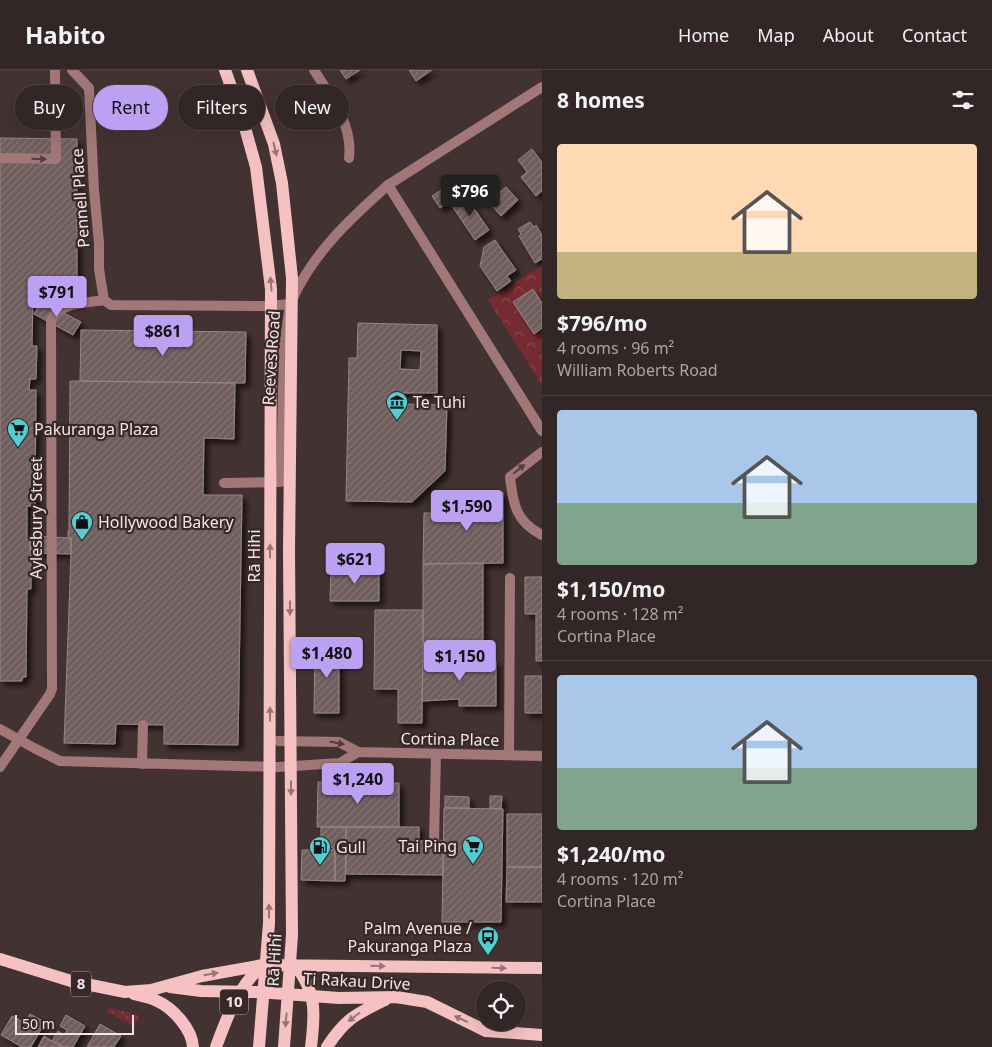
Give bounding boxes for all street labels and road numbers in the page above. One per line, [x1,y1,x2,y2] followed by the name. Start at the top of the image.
[66,148,94,248] street label: Pennell Place
[257,310,285,406] street label: Reeves Road
[25,457,47,579] street label: Aylesbury Street
[243,529,265,583] street label: Rā Hihi
[400,727,500,751] street label: Cortina Place
[262,933,286,987] street label: Rā Hihi
[303,967,411,995] street label: Ti Rakau Drive
[71,972,91,996] road number: 8
[220,990,248,1014] road number: 10

